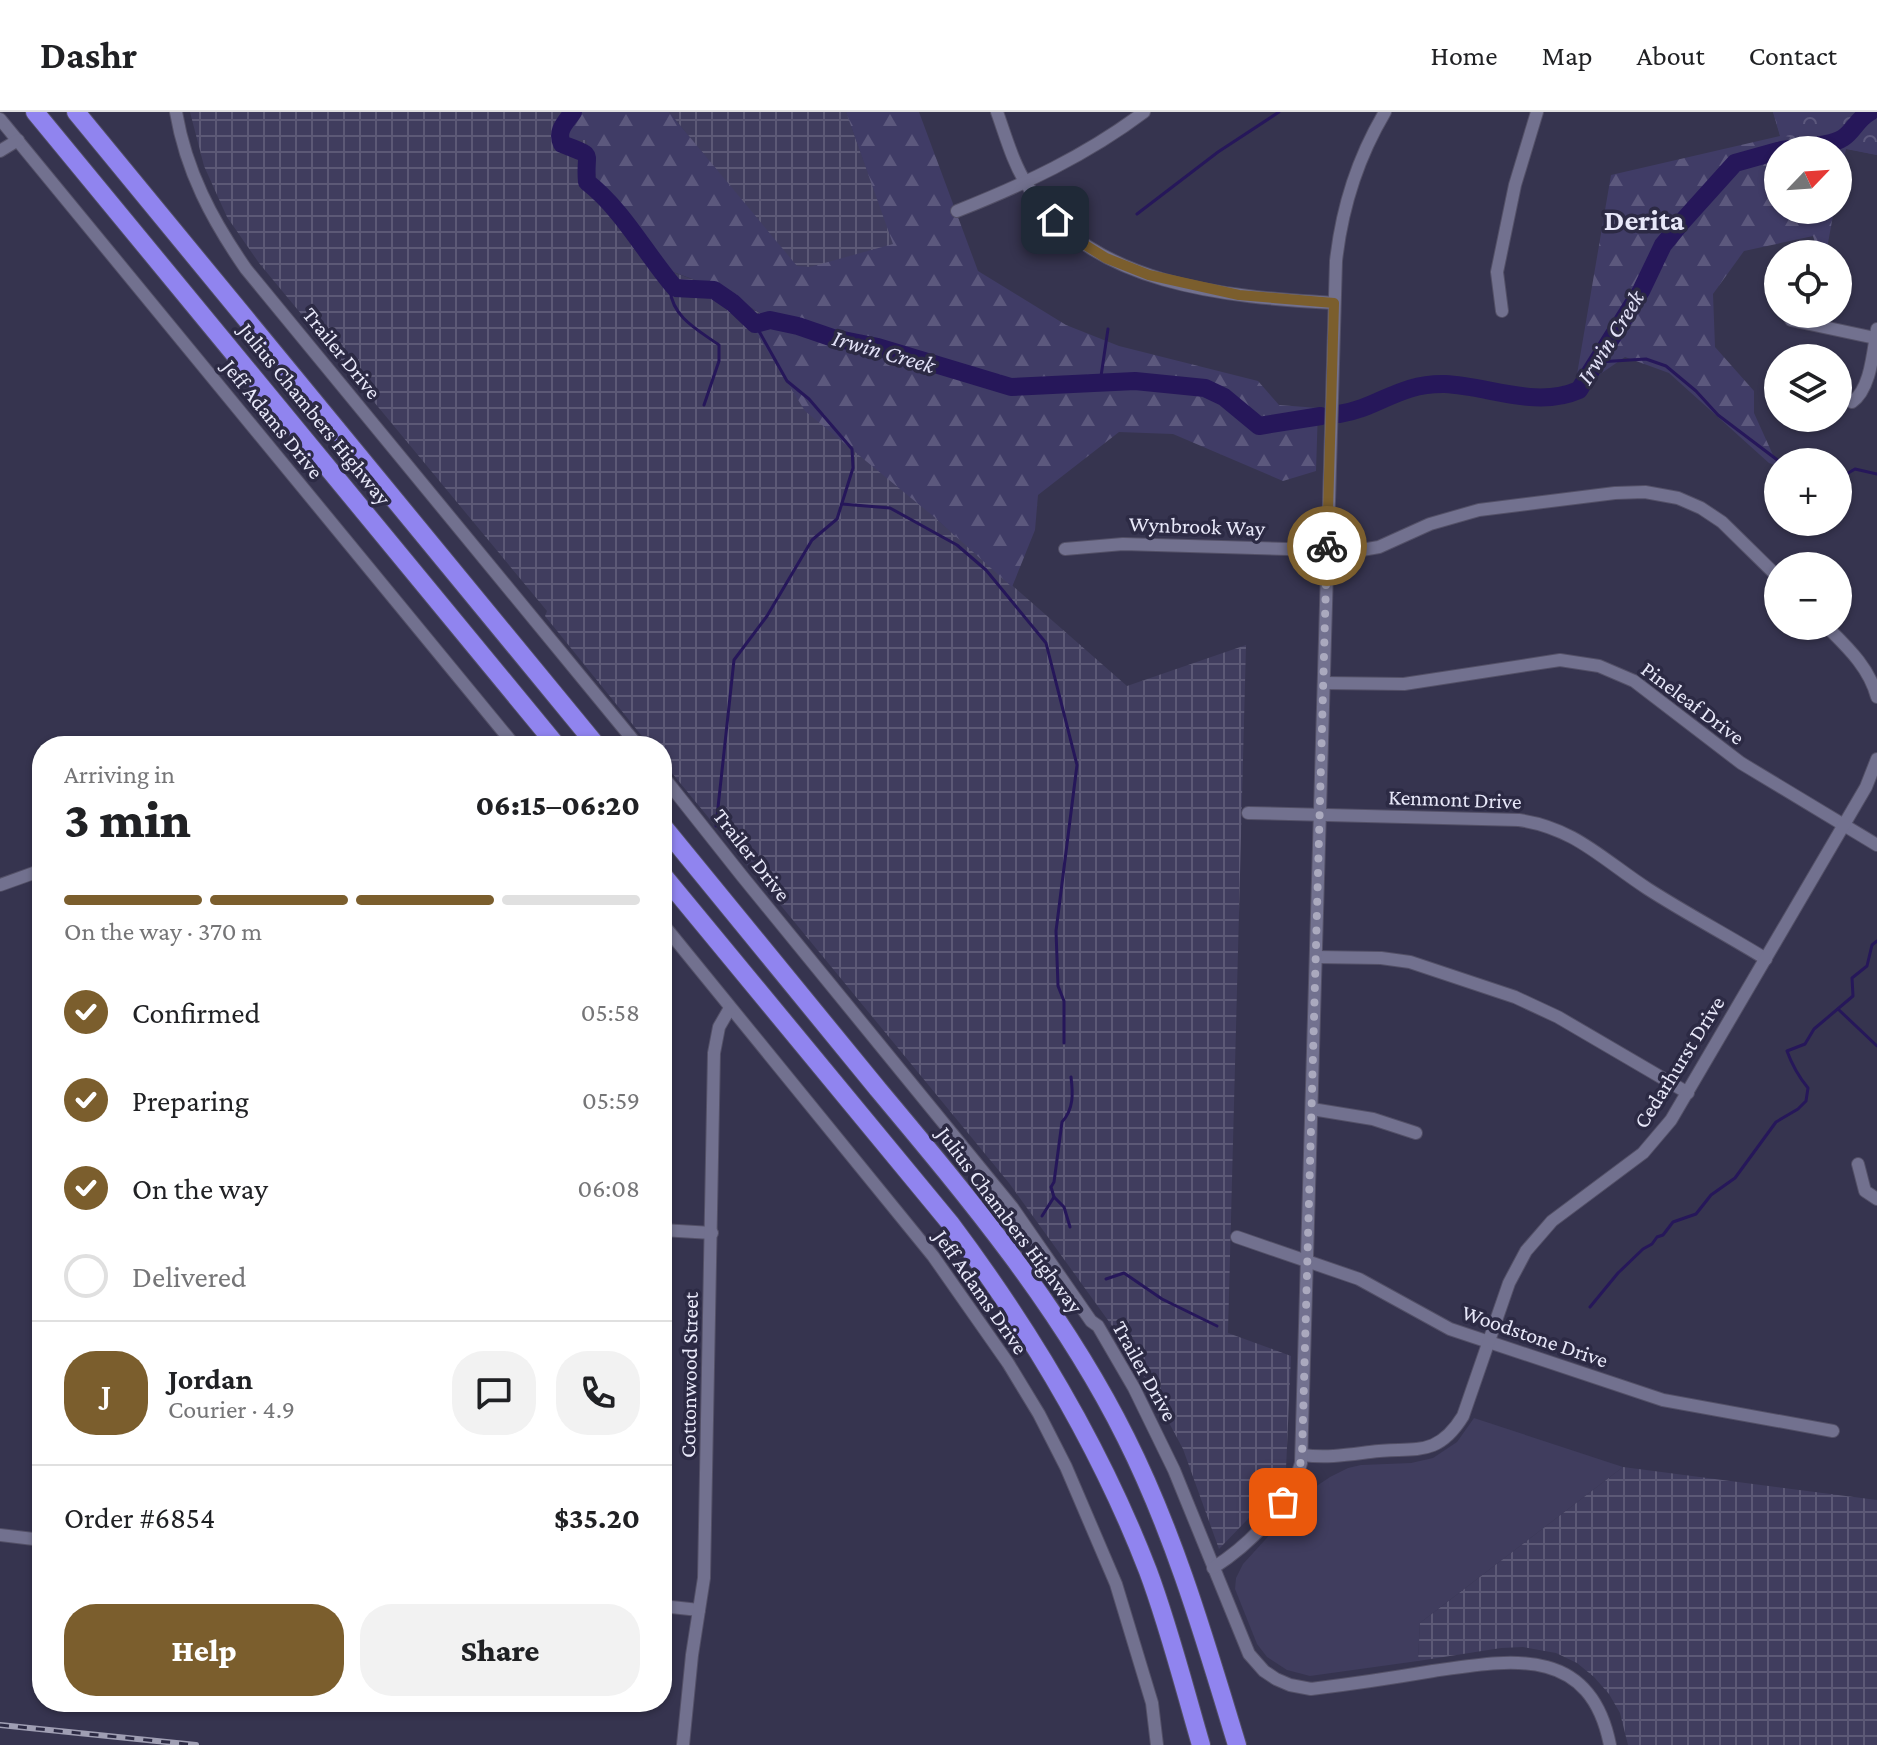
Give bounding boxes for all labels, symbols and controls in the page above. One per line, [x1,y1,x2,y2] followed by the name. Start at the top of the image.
[40,34,137,76] text: Dashr
[1431,40,1498,71] text: Home
[1542,40,1593,71] text: Map
[1637,40,1705,71] text: About
[1749,40,1837,71] text: Contact
[1764,136,1852,224] north arrow
[1764,136,1852,640] map controls
[1021,186,1089,254] pin
[1033,198,1077,242] icon: home
[1604,203,1685,236] district label: Derita
[1764,240,1852,328] button: locate
[1571,284,1650,389] water label: Irwin Creek
[298,302,386,404] street label: Trailer Drive
[233,316,397,511] street label: Julius Chambers Highway
[830,324,940,379] water label: Irwin Creek
[1764,344,1852,432] button: layers
[216,353,329,484] street label: Jeff Adams Drive
[1764,448,1852,536] button: +
[1287,506,1367,586] courier
[1128,511,1266,541] street label: Wynbrook Way
[1305,524,1349,568] icon: bike
[1764,552,1852,640] button: −
[1637,656,1749,750] street label: Pineleaf Drive
[64,760,175,789] text: Arriving in
[1388,784,1522,814] street label: Kenmont Drive
[475,788,640,821] text: 06:15–06:20
[64,790,191,848] text: 3 min
[708,804,796,906] street label: Trailer Drive
[64,917,262,946] text: On the way · 370 m
[64,990,108,1034] icon: check
[1628,991,1730,1133] street label: Cedarhurst Drive
[132,996,260,1029] text: Confirmed
[581,998,640,1027] text: 05:58
[64,1078,108,1122] icon: check
[132,1084,249,1117] text: Preparing
[582,1086,640,1115] text: 05:59
[930,1120,1089,1319] street label: Julius Chambers Highway
[64,1166,108,1210] icon: check
[132,1172,268,1205] text: On the way
[577,1174,640,1203] text: 06:08
[928,1223,1033,1359] street label: Jeff Adams Drive
[132,1260,247,1293] text: Delivered
[675,1291,703,1458] street label: Cottonwood Street
[1459,1299,1611,1373] street label: Woodstone Drive
[1107,1317,1183,1425] street label: Trailer Drive
[452,1351,536,1435] button: chat
[556,1351,640,1435] button: phone
[168,1362,253,1395] text: Jordan
[101,1377,111,1410] text: J
[168,1395,295,1424] text: Courier · 4.9
[1249,1468,1317,1536] pin
[1261,1480,1305,1524] icon: bag
[64,1501,215,1534] text: Order #6854
[554,1501,640,1534] text: $35.20
[64,1604,344,1696] button: Help
[360,1604,640,1696] button: Share

